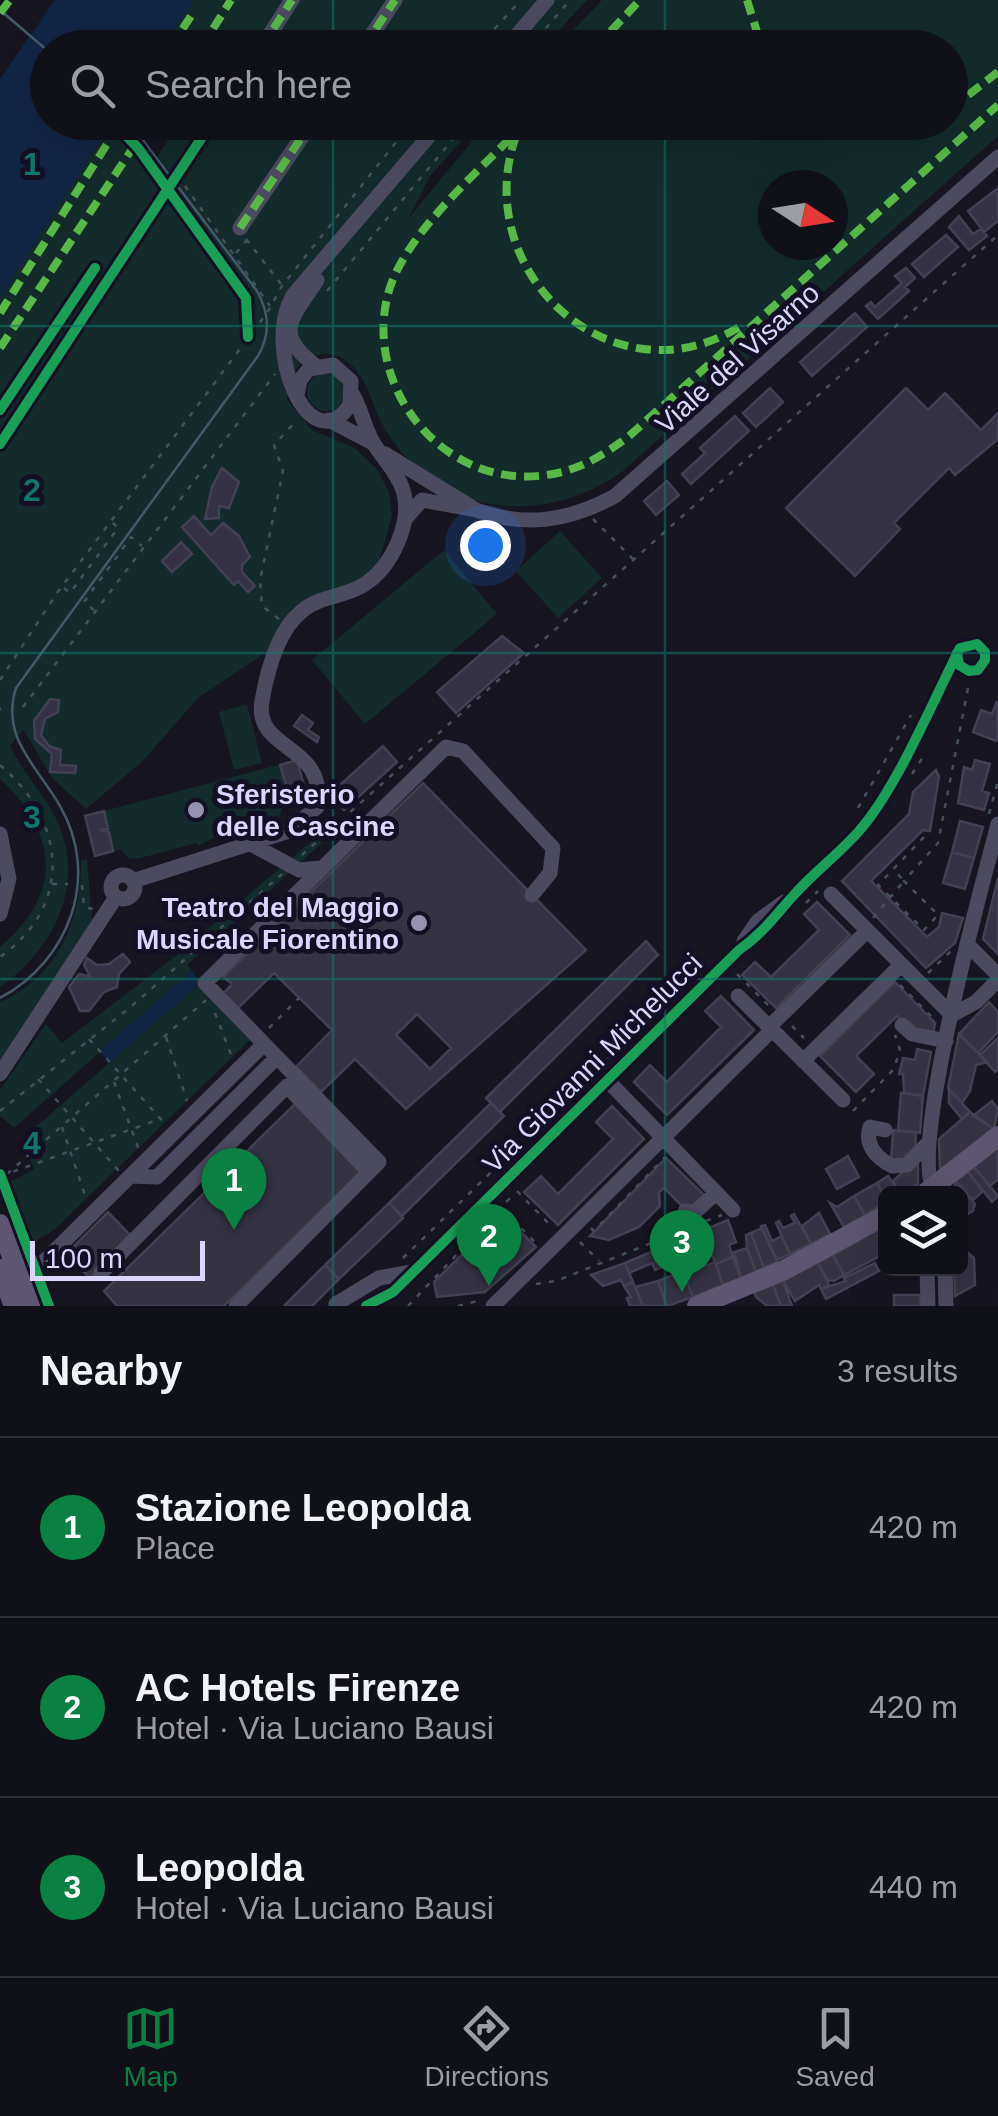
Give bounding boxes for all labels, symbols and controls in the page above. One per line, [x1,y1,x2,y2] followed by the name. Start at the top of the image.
[30,30,968,140] search box
[65,58,120,113] icon: search
[145,64,352,106] text: Search here
[23,146,41,182] text: 1
[758,170,848,260] north arrow
[649,277,825,440] street label: Viale del Visarno
[23,472,41,508] text: 2
[460,520,511,571] your location
[216,779,395,842] place label: Sferisterio delle Cascine
[23,799,41,835] text: 3
[185,799,207,821] marker: Sferisterio delle Cascine
[136,892,399,955] place label: Teatro del Maggio Musicale Fiorentino
[408,912,430,934] marker: Teatro del Maggio Musicale Fiorentino
[476,947,708,1179] street label: Via Giovanni Michelucci
[23,1125,41,1161] text: 4
[202,1148,266,1230] pin: 1
[878,1186,968,1276] map controls
[878,1186,968,1276] button: layers
[456,1204,522,1286] pin: 2
[650,1210,714,1292] pin: 3
[30,1236,205,1280] scale bar
[45,1243,123,1274] text: 100 m
[40,1347,182,1394] text: Nearby
[837,1353,958,1389] text: 3 results
[135,1487,471,1529] text: Stazione Leopolda
[64,1509,81,1545] text: 1
[869,1509,958,1545] text: 420 m
[135,1530,215,1566] text: Place
[135,1667,460,1709] text: AC Hotels Firenze
[64,1689,81,1725] text: 2
[869,1689,958,1725] text: 420 m
[135,1710,494,1746] text: Hotel · Via Luciano Bausi
[135,1847,304,1889] text: Leopolda
[64,1869,81,1905] text: 3
[869,1869,958,1905] text: 440 m
[135,1890,494,1926] text: Hotel · Via Luciano Bausi
[123,2001,178,2093] tab: Map
[425,2001,549,2093] tab: Directions
[795,2001,875,2093] tab: Saved

